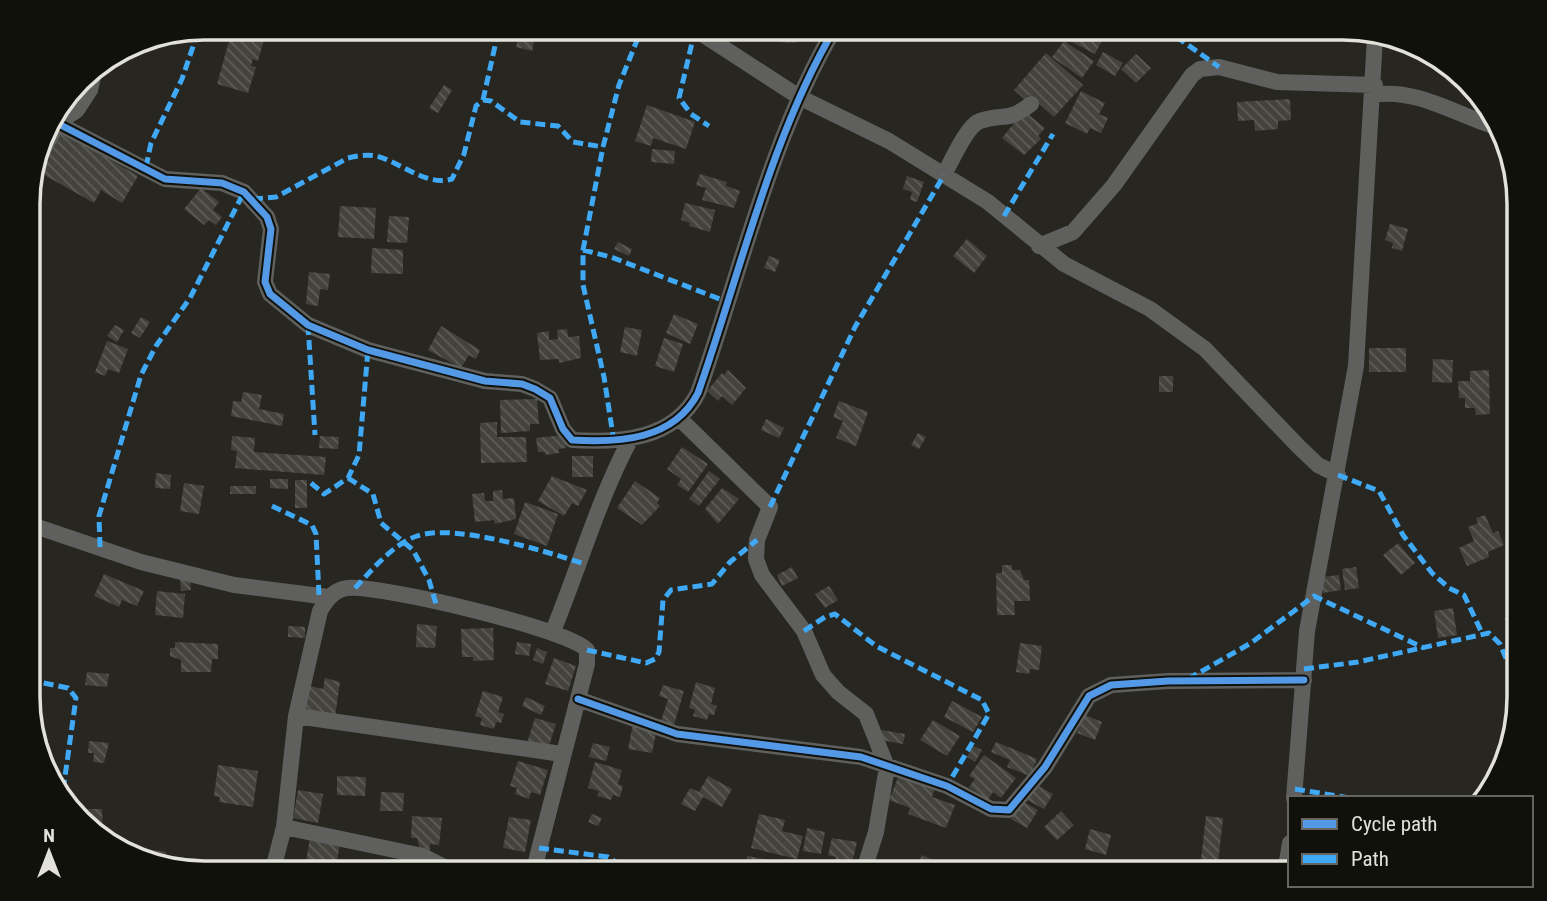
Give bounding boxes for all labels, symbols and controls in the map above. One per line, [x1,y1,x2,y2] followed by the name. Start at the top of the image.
[1288,796,1533,887] legend
[1351,812,1437,836] text: Cycle path
[14,817,84,887] north arrow
[43,824,55,847] text: N
[1351,847,1389,871] text: Path

